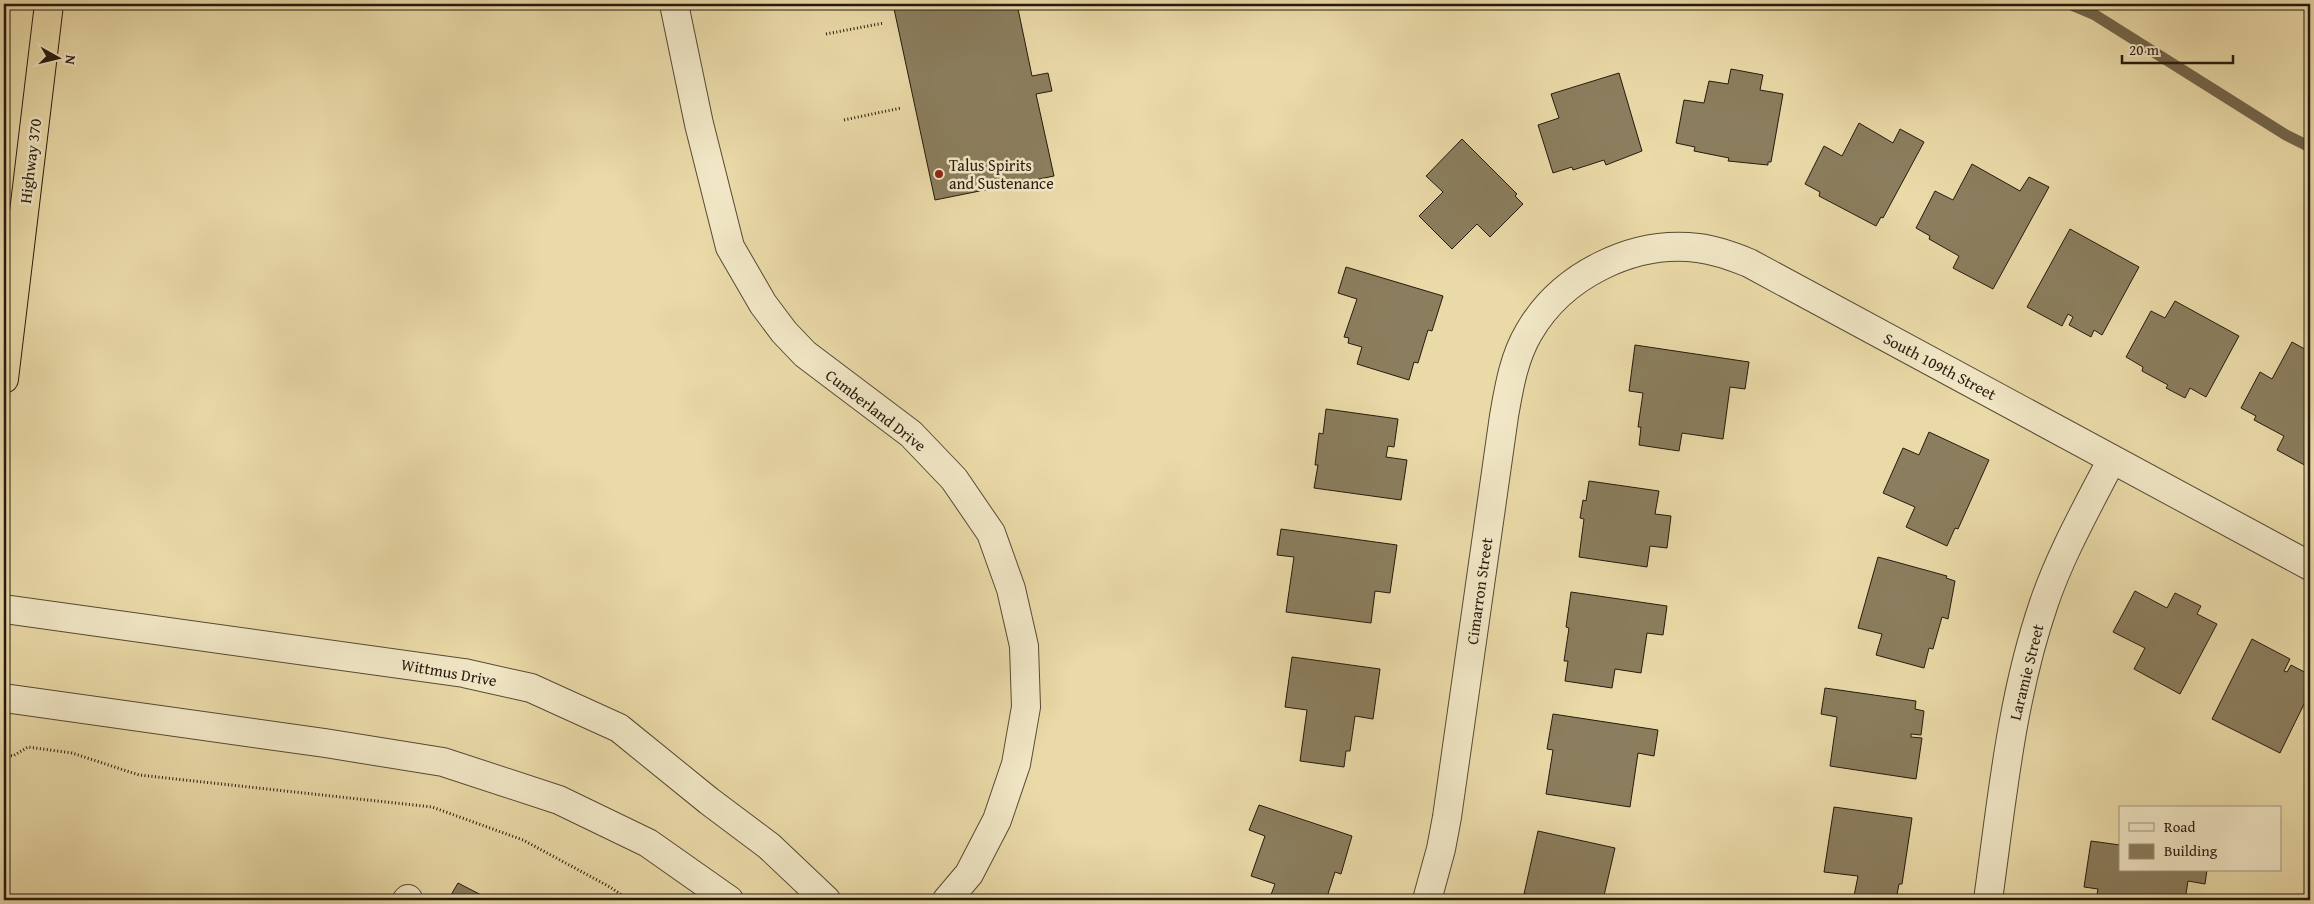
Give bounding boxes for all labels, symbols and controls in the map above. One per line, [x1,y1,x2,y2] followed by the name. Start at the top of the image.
[32,32,82,82] north arrow
[2122,32,2233,64] scale bar
[2129,39,2160,60] text: 20 m
[60,54,81,66] text: N
[13,117,47,205] street label: Highway 370
[949,153,1054,195] place label: Talus Spirits and Sustenance
[933,168,945,180] marker: Talus Spirits and Sustenance
[1879,326,2001,406] street label: South 109th Street
[821,363,931,457] street label: Cumberland Drive
[1460,536,1498,646] street label: Cimarron Street
[2002,621,2050,723] street label: Laramie Street
[399,652,499,692] street label: Wittmus Drive
[2119,806,2282,872] legend
[2164,816,2195,837] text: Road
[2164,840,2218,861] text: Building

